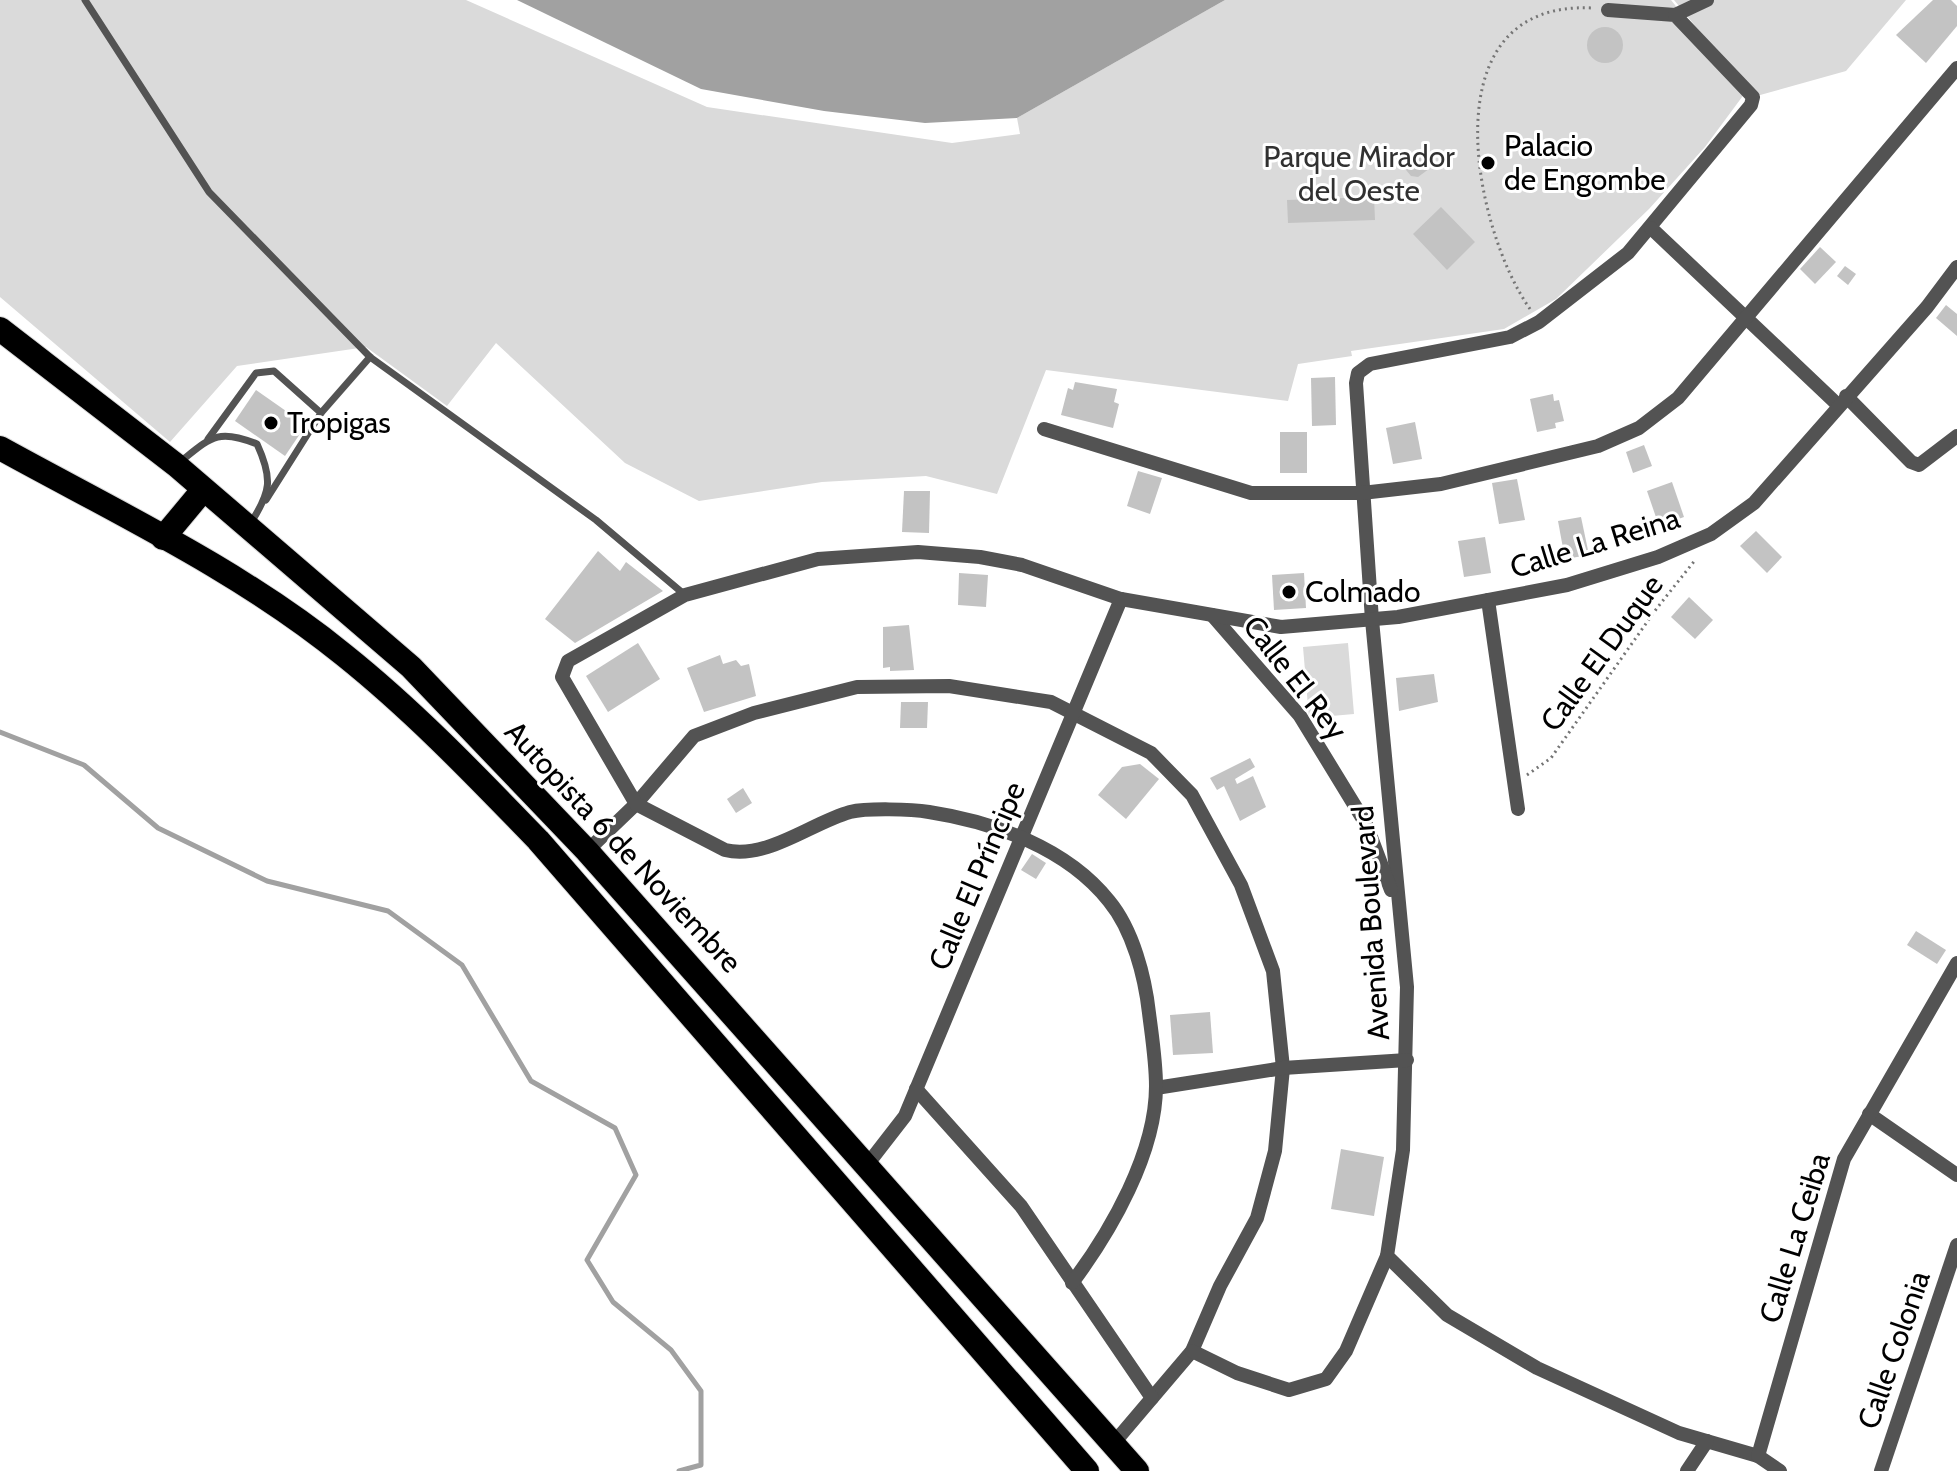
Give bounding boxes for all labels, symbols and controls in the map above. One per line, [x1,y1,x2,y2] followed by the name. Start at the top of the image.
[1504,127,1666,198] place label: Palacio de Engombe
[1263,138,1455,209] park label: Parque Mirador del Oeste
[1479,154,1497,172] marker: Palacio de Engombe
[287,404,391,441] place label: Tropigas
[262,414,280,432] marker: Tropigas
[1505,499,1685,586] street label: Calle La Reina
[1532,567,1671,738] street label: Calle El Duque
[1305,573,1421,610] place label: Colmado
[1280,583,1298,601] marker: Colmado
[1235,608,1355,747] street label: Calle El Rey
[497,713,750,980] street label: Autopista 6 de Noviembre
[920,776,1033,976] street label: Calle El Príncipe
[1344,804,1397,1042] street label: Avenida Boulevard
[1751,1148,1838,1327] street label: Calle La Ceiba
[1849,1265,1938,1434] street label: Calle Colonia

